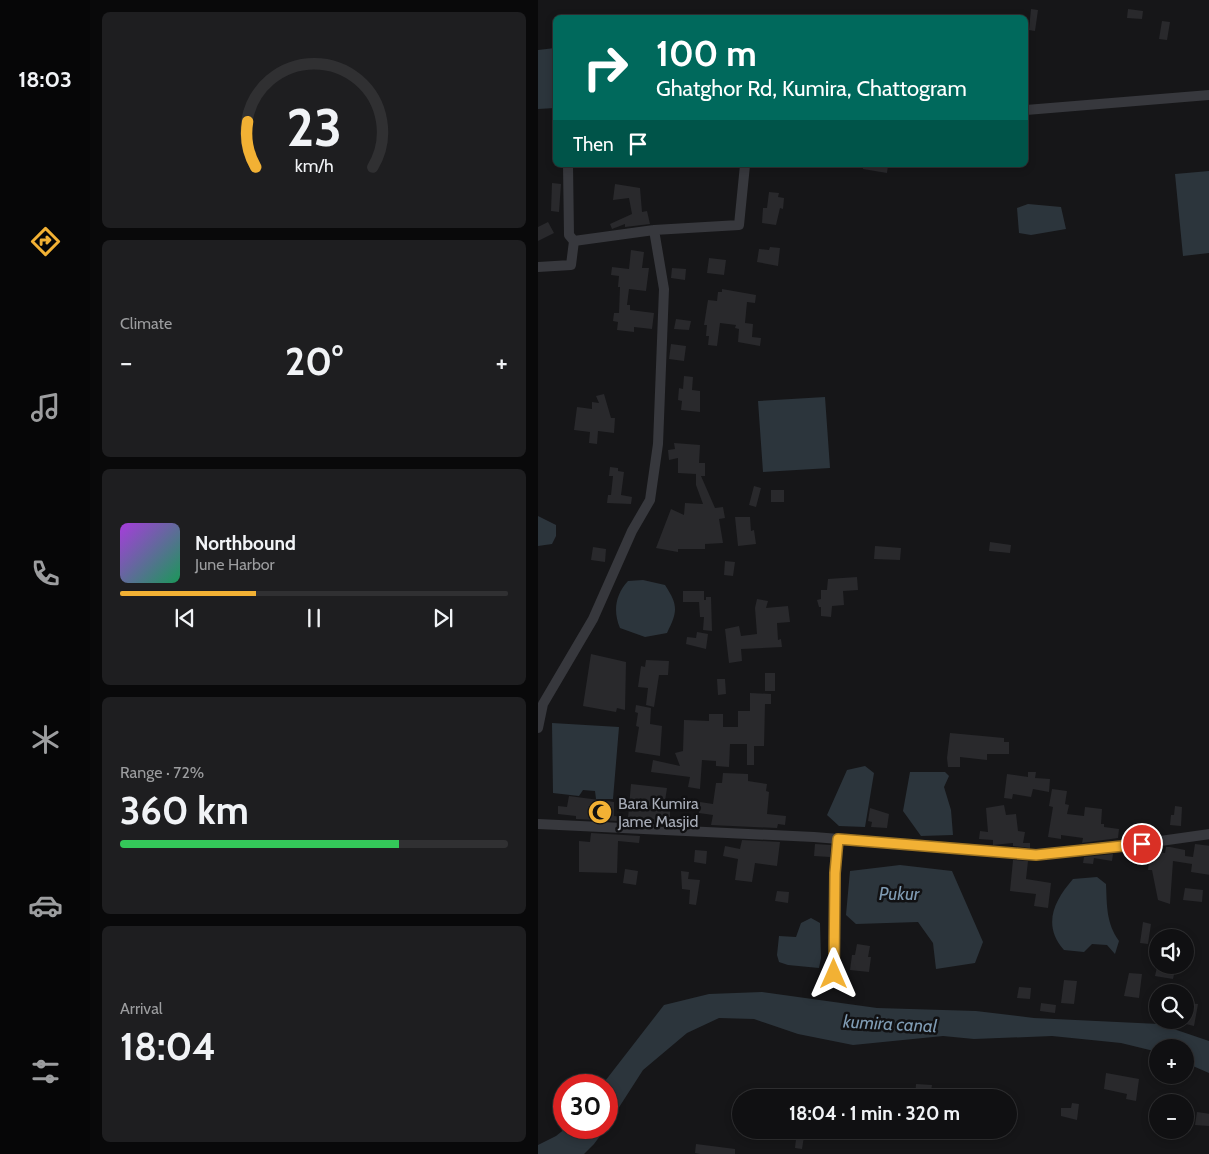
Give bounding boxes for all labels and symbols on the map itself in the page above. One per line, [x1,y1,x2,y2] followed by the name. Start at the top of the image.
[617,794,699,831] place label: Bara Kumira Jame Masjid
[587,799,613,825] mosque icon: Bara Kumira Jame Masjid
[1121,823,1163,865] pin
[879,883,921,905] water label: Pukur
[807,947,859,999] position arrow
[842,1011,938,1037] water label: kumira canal
[553,1074,618,1139] speed limit sign: 30

